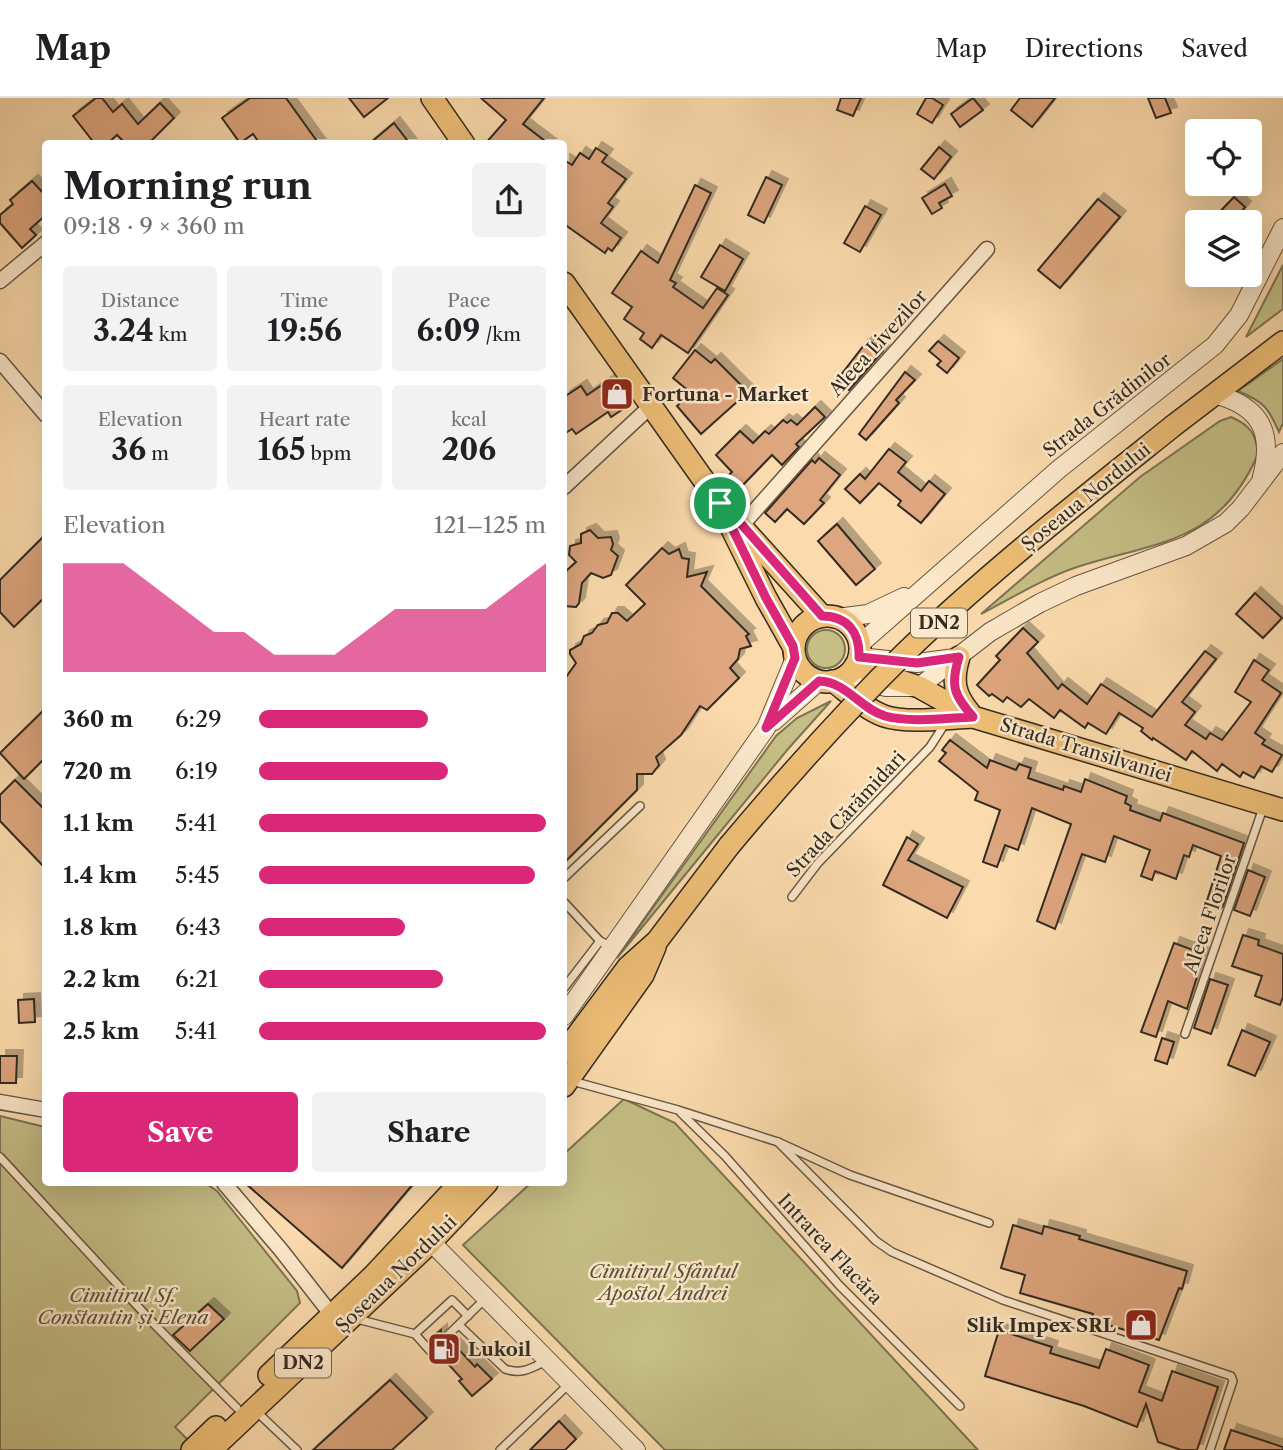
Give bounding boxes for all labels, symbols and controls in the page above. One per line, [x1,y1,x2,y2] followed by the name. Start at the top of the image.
[35,28,111,69] text: Map
[935,34,987,63] text: Map
[1025,34,1143,63] text: Directions
[1181,34,1248,63] text: Saved
[1185,119,1262,287] map controls
[1185,119,1262,196] button: locate
[63,162,312,209] text: Morning run
[472,163,546,237] button: share
[1185,210,1262,287] button: layers
[63,212,245,240] text: 09:18 · 9 × 360 m
[824,285,932,402] street label: Aleea Livezilor
[101,289,179,312] text: Distance
[280,289,329,312] text: Time
[447,289,490,312] text: Pace
[93,312,154,349] text: 3.24
[267,312,342,349] text: 19:56
[417,312,480,349] text: 6:09
[154,323,187,346] text: km
[480,323,521,346] text: /km
[1038,348,1176,462] street label: Strada Grădinilor
[598,375,636,413] shop icon: Fortuna - Market
[642,383,809,406] place label: Fortuna - Market
[98,408,183,431] text: Elevation
[259,408,350,431] text: Heart rate
[451,408,487,431] text: kcal
[111,431,146,468] text: 36
[258,431,306,468] text: 165
[441,431,496,468] text: 206
[1017,438,1155,556] street label: Șoseaua Nordului
[146,442,169,465] text: m
[306,442,351,465] text: bpm
[690,473,750,533] pin
[701,484,739,522] icon: arrive
[63,511,166,539] text: Elevation
[434,511,546,539] text: 121–125 m
[911,608,967,638] road number: DN2
[63,705,133,733] text: 360 m
[175,705,222,733] text: 6:29
[997,713,1175,787] street label: Strada Transilvaniei
[782,746,910,882] street label: Strada Cărămidari
[63,757,132,785] text: 720 m
[175,757,218,785] text: 6:19
[63,809,134,837] text: 1.1 km
[175,809,217,837] text: 5:41
[1179,851,1241,978] street label: Aleea Florilor
[63,861,137,889] text: 1.4 km
[175,861,220,889] text: 5:45
[63,913,138,941] text: 1.8 km
[175,913,221,941] text: 6:43
[63,965,140,993] text: 2.2 km
[175,965,218,993] text: 6:21
[63,1017,139,1045] text: 2.5 km
[175,1017,217,1045] text: 5:41
[63,1092,298,1172] button: Save
[312,1092,546,1172] button: Share
[773,1189,887,1309] street label: Intrarea Flacăra
[331,1210,462,1338] street label: Șoseaua Nordului
[589,1260,739,1305] park label: Cimitirul Sfântul Apostol Andrei
[37,1284,209,1330] park label: Cimitirul Sf. Constantin și Elena
[1122,1306,1160,1344] shop icon: Slik Impex SRL
[966,1314,1116,1337] place label: Slik Impex SRL
[425,1330,463,1368] fuel station icon: Lukoil
[468,1338,532,1361] place label: Lukoil
[275,1348,331,1378] road number: DN2

